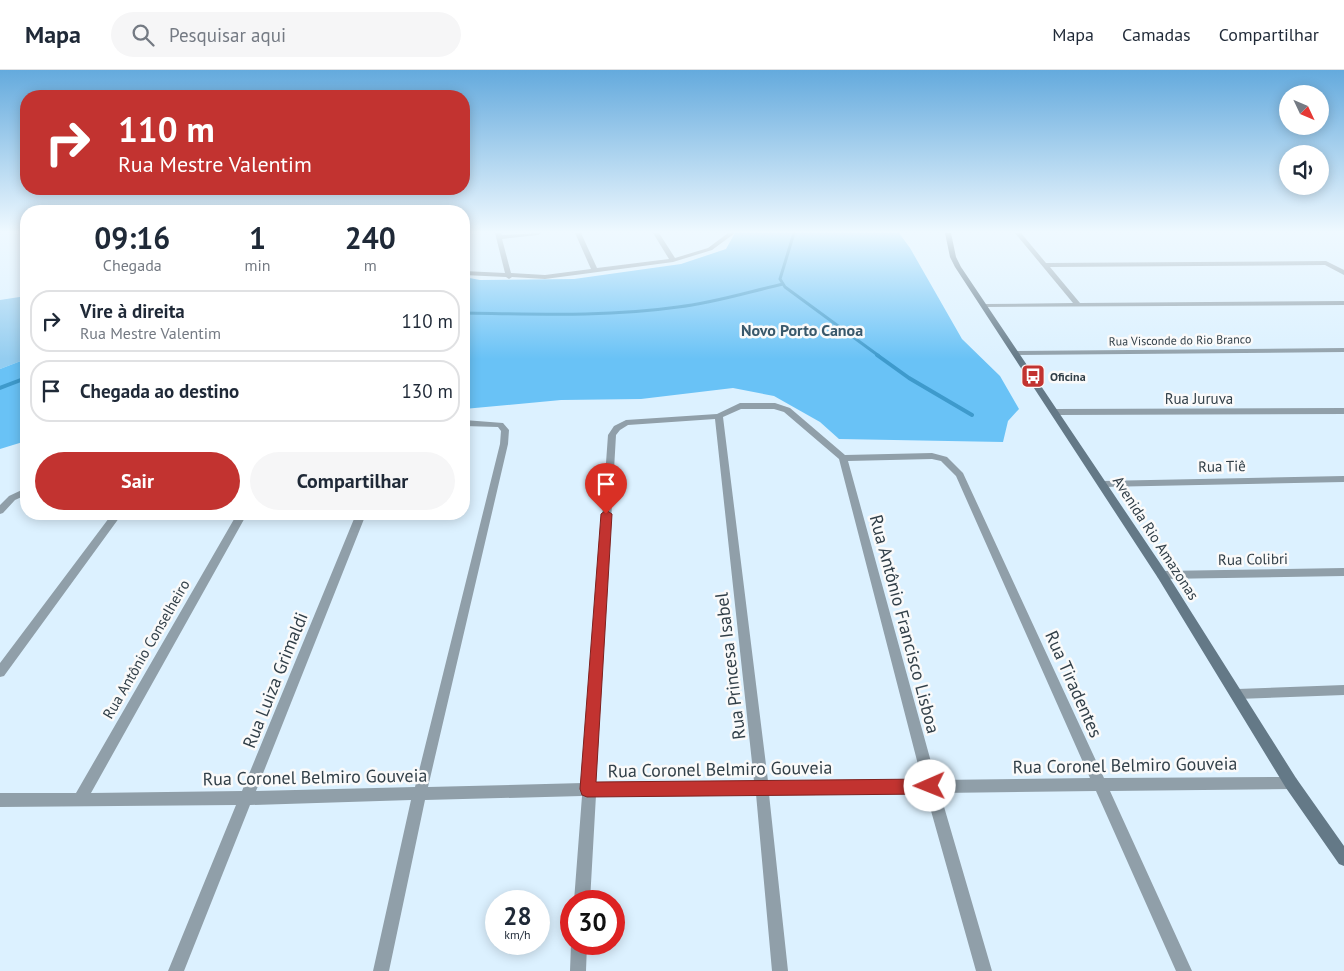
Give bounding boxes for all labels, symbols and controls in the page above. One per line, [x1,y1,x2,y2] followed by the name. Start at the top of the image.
[111,12,461,57] search box
[25,19,81,50] text: Mapa
[129,21,157,49] icon: search
[169,23,286,47] text: Pesquisar aqui
[1052,23,1094,46] text: Mapa
[1122,23,1191,46] text: Camadas
[1219,23,1319,46] text: Compartilhar
[1279,85,1329,135] north arrow
[1279,85,1329,195] map controls
[118,106,215,152] text: 110 m
[35,110,100,175] icon: right
[1279,145,1329,195] button: sound
[118,150,312,178] text: Rua Mestre Valentim
[94,218,170,257] text: 09:16
[249,218,266,257] text: 1
[345,218,396,257] text: 240
[103,255,162,275] text: Chegada
[245,255,271,275] text: min
[364,255,377,275] text: m
[80,299,185,323] text: Vire à direita
[37,307,65,335] icon: right
[401,309,453,333] text: 110 m
[741,320,863,340] district label: Novo Porto Canoa
[80,323,221,343] text: Rua Mestre Valentim
[1109,331,1251,349] street label: Rua Visconde do Rio Branco
[1020,363,1046,389] bus stop icon: Oficina
[1050,369,1086,384] place label: Oficina
[37,377,65,405] icon: arrive
[80,379,239,403] text: Chegada ao destino
[401,379,453,403] text: 130 m
[1165,389,1233,408] street label: Rua Juruva
[35,452,240,510] button: Sair
[250,452,455,510] button: Compartilhar
[1198,456,1246,476] street label: Rua Tiê
[585,463,627,514] pin
[592,470,620,498] icon: arrive
[1109,472,1203,604] street label: Avenida Rio Amazonas
[865,512,945,736] street label: Rua Antônio Francisco Lisboa
[1218,549,1288,569] street label: Rua Colibri
[98,576,194,722] street label: Rua Antônio Conselheiro
[709,590,750,741] street label: Rua Princesa Isabel
[237,609,313,751] street label: Rua Luiza Grimaldi
[1040,627,1108,741] street label: Rua Tiradentes
[1012,752,1238,778] street label: Rua Coronel Belmiro Gouveia
[607,756,833,782] street label: Rua Coronel Belmiro Gouveia
[903,759,955,811] position arrow
[202,764,428,790] street label: Rua Coronel Belmiro Gouveia
[560,890,625,955] speed limit sign: 30
[503,900,532,932] text: 28
[504,927,531,942] text: km/h

